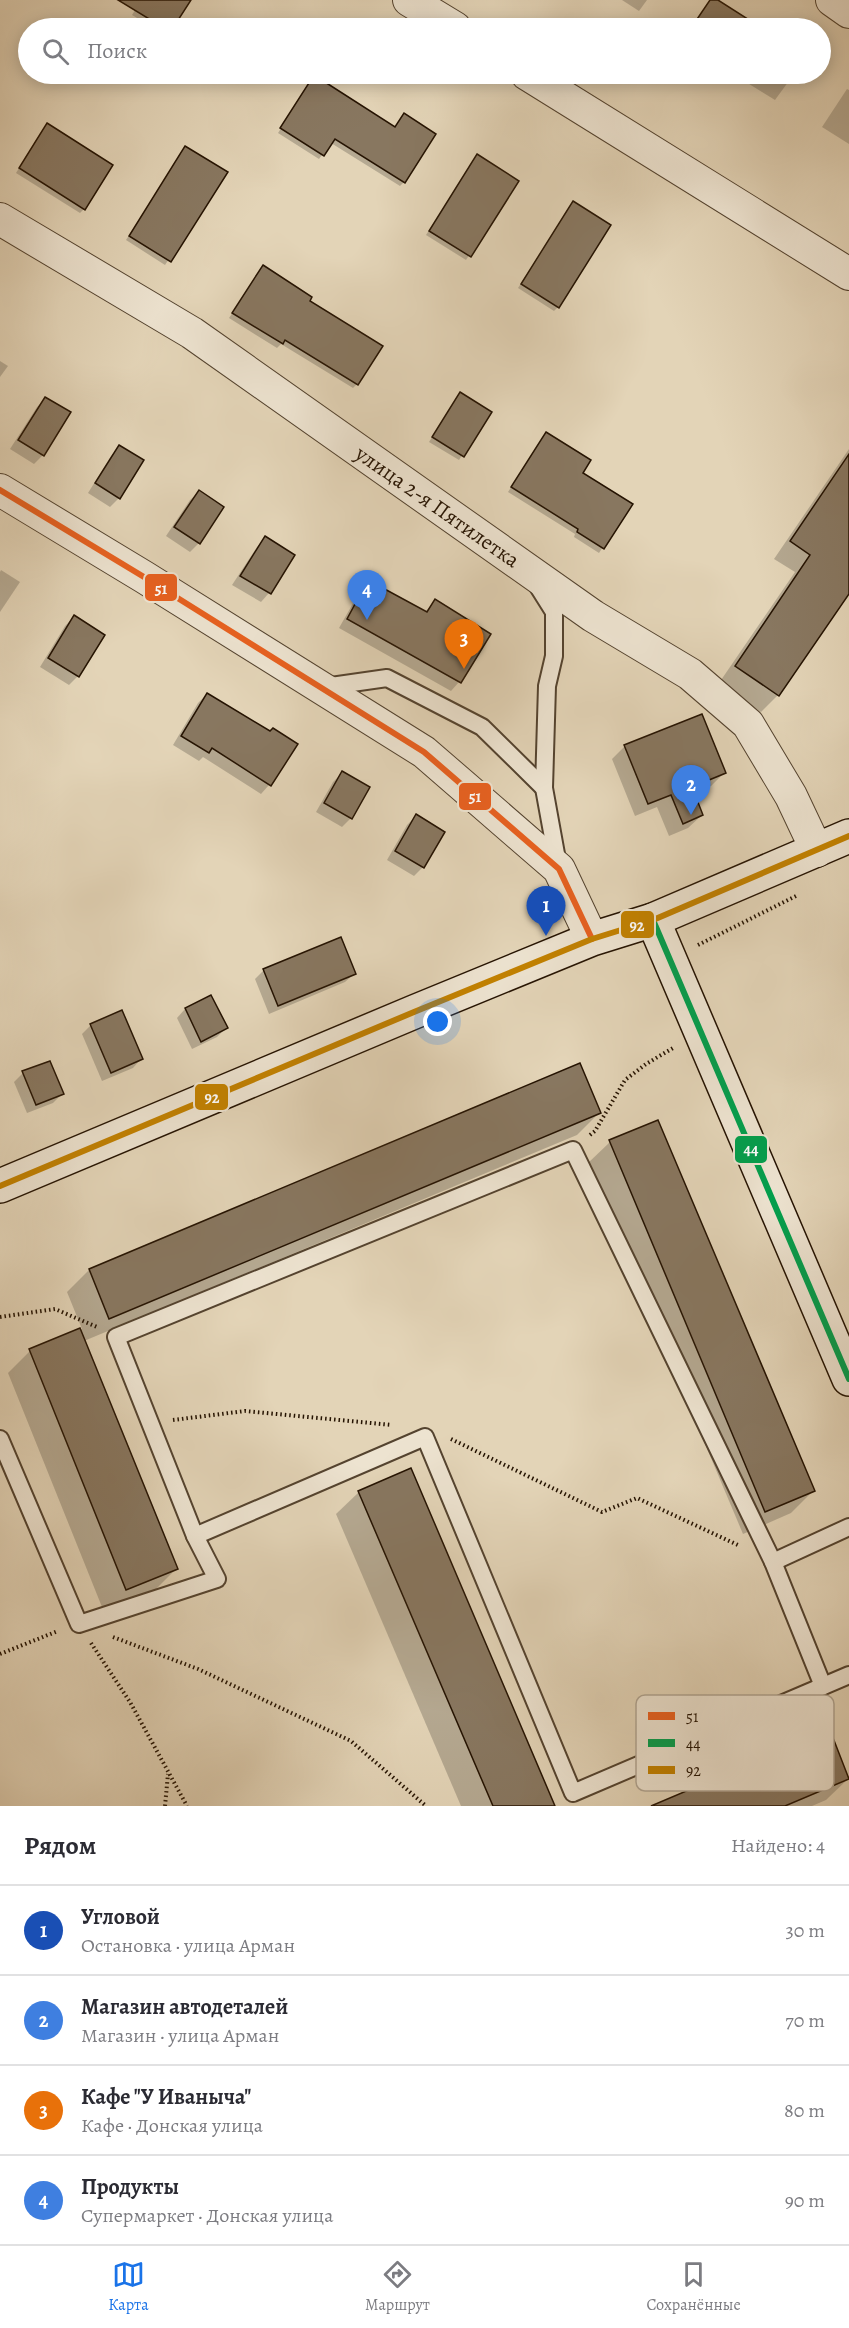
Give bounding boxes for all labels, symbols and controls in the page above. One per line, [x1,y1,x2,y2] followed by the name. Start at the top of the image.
[18,18,831,84] search box
[39,35,72,68] icon: search
[87,36,147,66] text: Поиск
[348,438,526,575] street label: улица 2-я Пятилетка
[348,570,386,620] pin: 4
[144,573,178,602] line badge: 51
[155,578,168,600] text: 51
[444,620,484,669] pin: 3
[672,766,710,815] pin: 2
[458,782,492,811] line badge: 51
[469,786,482,808] text: 51
[526,886,566,936] pin: 1
[620,910,655,939] line badge: 92
[629,915,645,937] text: 92
[423,1007,452,1036] your location
[194,1083,229,1111] line badge: 92
[204,1087,220,1109] text: 92
[734,1135,768,1164] line badge: 44
[743,1139,759,1161] text: 44
[636,1695,834,1791] legend
[686,1706,699,1728] text: 51
[686,1733,701,1755] text: 44
[686,1760,701,1782] text: 92
[24,1828,96,1863] text: Рядом
[731,1832,825,1859] text: Найдено: 4
[81,1902,160,1932] text: Угловой
[40,1917,47,1944] text: 1
[785,1917,825,1944] text: 30 m
[81,1932,295,1959] text: Остановка · улица Арман
[81,1992,288,2022] text: Магазин автодеталей
[39,2007,48,2034] text: 2
[785,2007,825,2034] text: 70 m
[81,2022,279,2049] text: Магазин · улица Арман
[81,2082,251,2112] text: Кафе "У Иваныча"
[39,2097,48,2124] text: 3
[784,2097,825,2124] text: 80 m
[81,2112,263,2139] text: Кафе · Донская улица
[81,2172,179,2202] text: Продукты
[39,2187,48,2214] text: 4
[785,2187,825,2214] text: 90 m
[81,2202,333,2229] text: Супермаркет · Донская улица
[108,2258,149,2316] tab: Карта
[365,2258,430,2316] tab: Маршрут
[646,2258,741,2316] tab: Сохранённые

